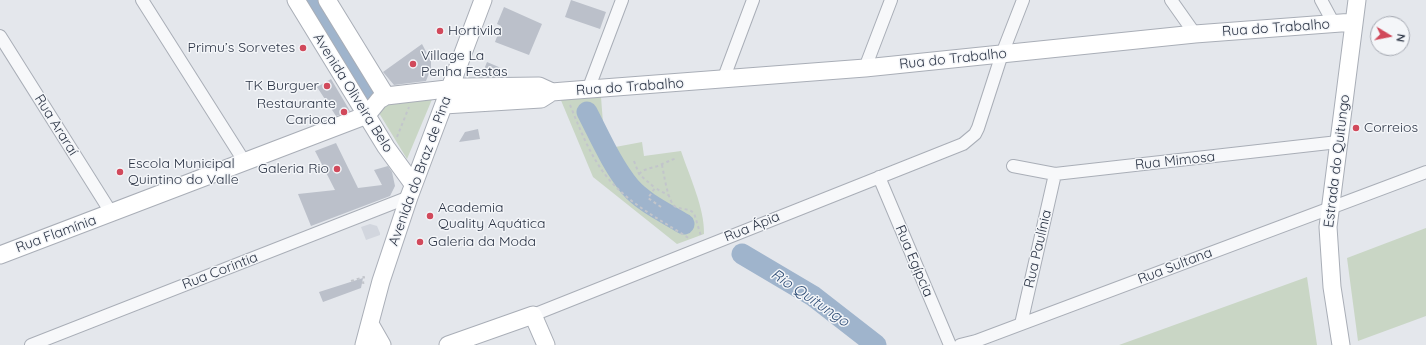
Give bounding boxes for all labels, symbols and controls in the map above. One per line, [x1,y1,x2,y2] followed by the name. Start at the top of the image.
[1221,16,1331,40] street label: Rua do Trabalho
[1370,16,1410,56] north arrow
[448,23,502,39] place label: Hortivila
[435,26,445,36] marker: Hortivila
[310,30,396,156] street label: Avenida Oliveira Belo
[1393,33,1408,43] text: N
[188,40,295,56] place label: Primu’s Sorvetes
[298,43,308,53] marker: Primu’s Sorvetes
[898,45,1008,73] street label: Rua do Trabalho
[421,48,507,80] place label: Village La Penha Festas
[408,59,418,69] marker: Village La Penha Festas
[575,75,685,99] street label: Rua do Trabalho
[245,78,319,94] place label: TK Burguer
[322,81,332,91] marker: TK Burguer
[31,91,81,159] street label: Rua Araraí
[1320,93,1354,229] street label: Estrada do Quitungo
[385,94,455,248] street label: Avenida do Braz de Pina
[257,96,336,128] place label: Restaurante Carioca
[339,107,349,117] marker: Restaurante Carioca
[1364,120,1418,136] place label: Correios
[1351,123,1361,133] marker: Correios
[1134,148,1216,174] street label: Rua Mimosa
[128,156,239,188] place label: Escola Municipal Quintino do Valle
[258,161,329,177] place label: Galeria Rio
[332,164,342,174] marker: Galeria Rio
[115,167,125,177] marker: Escola Municipal Quintino do Valle
[438,200,546,232] place label: Academia Quality Aquática
[722,208,782,246] street label: Rua Ápia
[1021,208,1055,290] street label: Rua Paulínia
[425,211,435,221] marker: Academia Quality Aquática
[13,212,99,256] street label: Rua Flamínia
[891,223,937,299] street label: Rua Egípcia
[428,234,536,250] place label: Galeria da Moda
[415,237,425,247] marker: Galeria da Moda
[1135,244,1215,288] street label: Rua Sultana
[180,249,260,293] street label: Rua Corintia
[768,265,852,331] water label: Rio Quitungo

